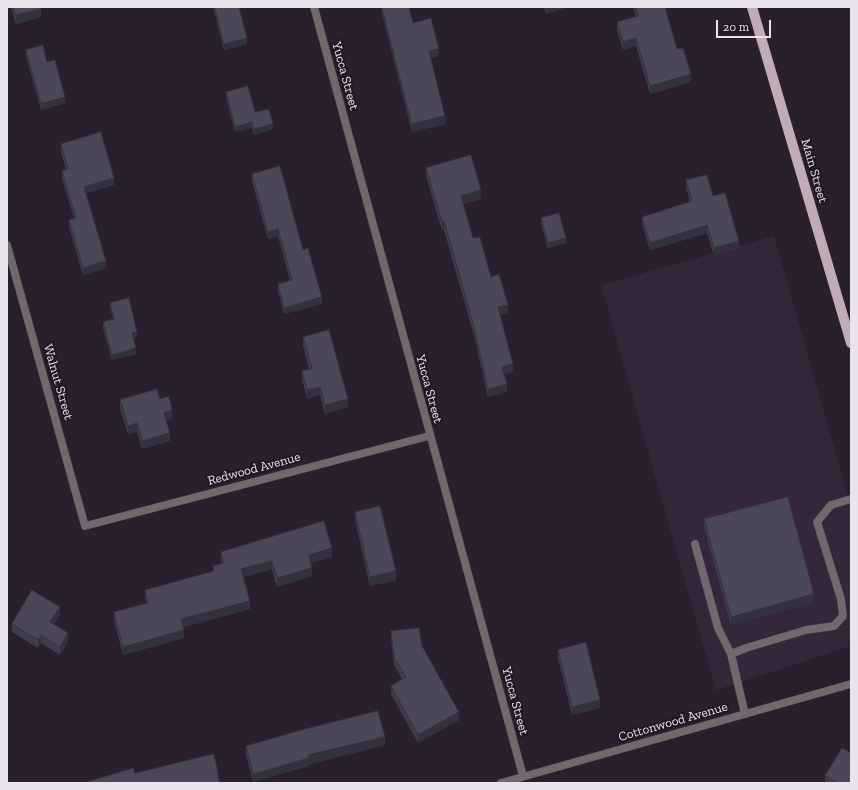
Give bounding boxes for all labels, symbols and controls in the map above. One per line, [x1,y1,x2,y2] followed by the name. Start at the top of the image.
[718,12,773,38] scale bar
[723,20,749,34] text: 20 m
[328,40,362,112] street label: Yucca Street
[797,137,831,205] street label: Main Street
[40,342,76,422] street label: Walnut Street
[412,353,446,425] street label: Yucca Street
[206,449,302,489] street label: Redwood Avenue
[498,665,532,737] street label: Yucca Street
[617,699,729,745] street label: Cottonwood Avenue

